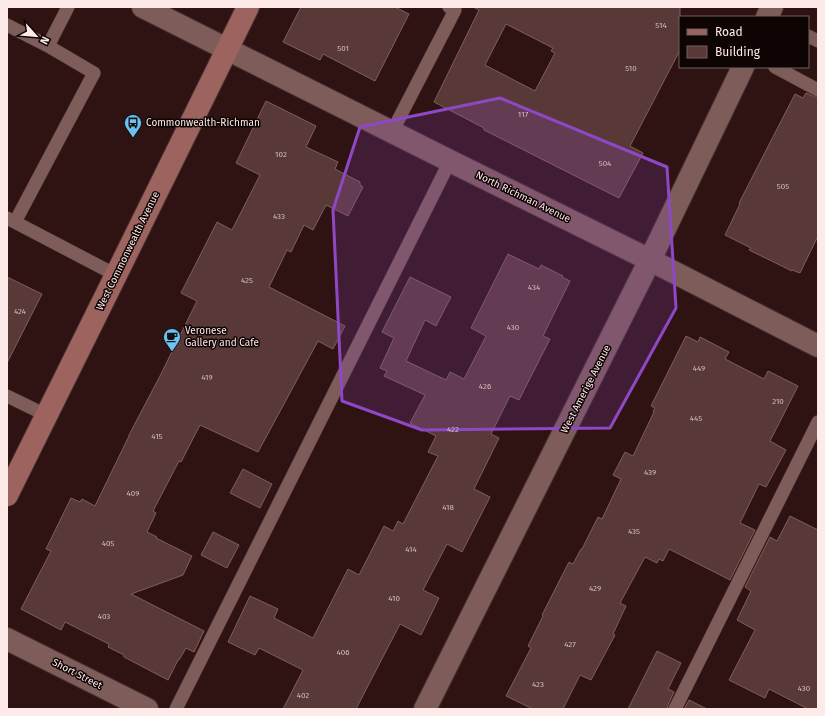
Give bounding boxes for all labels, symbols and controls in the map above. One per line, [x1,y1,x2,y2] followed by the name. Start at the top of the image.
[16,16,56,56] north arrow
[679,16,809,68] legend
[655,21,667,30] house number: 514
[715,25,743,39] text: Road
[37,34,52,47] text: N
[337,44,349,53] house number: 501
[715,45,761,59] text: Building
[625,64,637,73] house number: 510
[518,110,529,119] house number: 117
[123,113,143,138] bus stop icon: Commonwealth-Richman
[146,117,260,129] place label: Commonwealth-Richman
[275,150,287,159] house number: 102
[599,159,612,168] house number: 504
[474,169,572,225] street label: North Richman Avenue
[777,182,789,191] house number: 505
[94,190,162,312] street label: West Commonwealth Avenue
[273,212,285,221] house number: 433
[241,276,253,285] house number: 425
[528,283,541,292] house number: 434
[14,307,27,316] house number: 424
[507,323,520,332] house number: 430
[185,325,259,349] place label: Veronese Gallery and Cafe
[162,327,182,352] cafe icon: Veronese Gallery and Cafe
[559,343,613,435] street label: West Amerige Avenue
[693,364,705,373] house number: 449
[201,373,213,382] house number: 419
[479,382,491,391] house number: 426
[772,397,784,406] house number: 210
[690,414,702,423] house number: 445
[447,425,459,434] house number: 422
[151,432,163,441] house number: 415
[644,468,656,477] house number: 439
[127,489,139,498] house number: 409
[442,503,454,512] house number: 418
[628,527,640,536] house number: 435
[102,539,114,548] house number: 405
[405,545,417,554] house number: 414
[589,584,601,593] house number: 429
[388,594,400,603] house number: 410
[98,612,110,621] house number: 403
[564,640,576,649] house number: 427
[337,648,349,657] house number: 406
[50,656,104,692] street label: Short Street
[532,680,544,689] house number: 423
[798,684,811,693] house number: 430
[297,691,309,700] house number: 402

